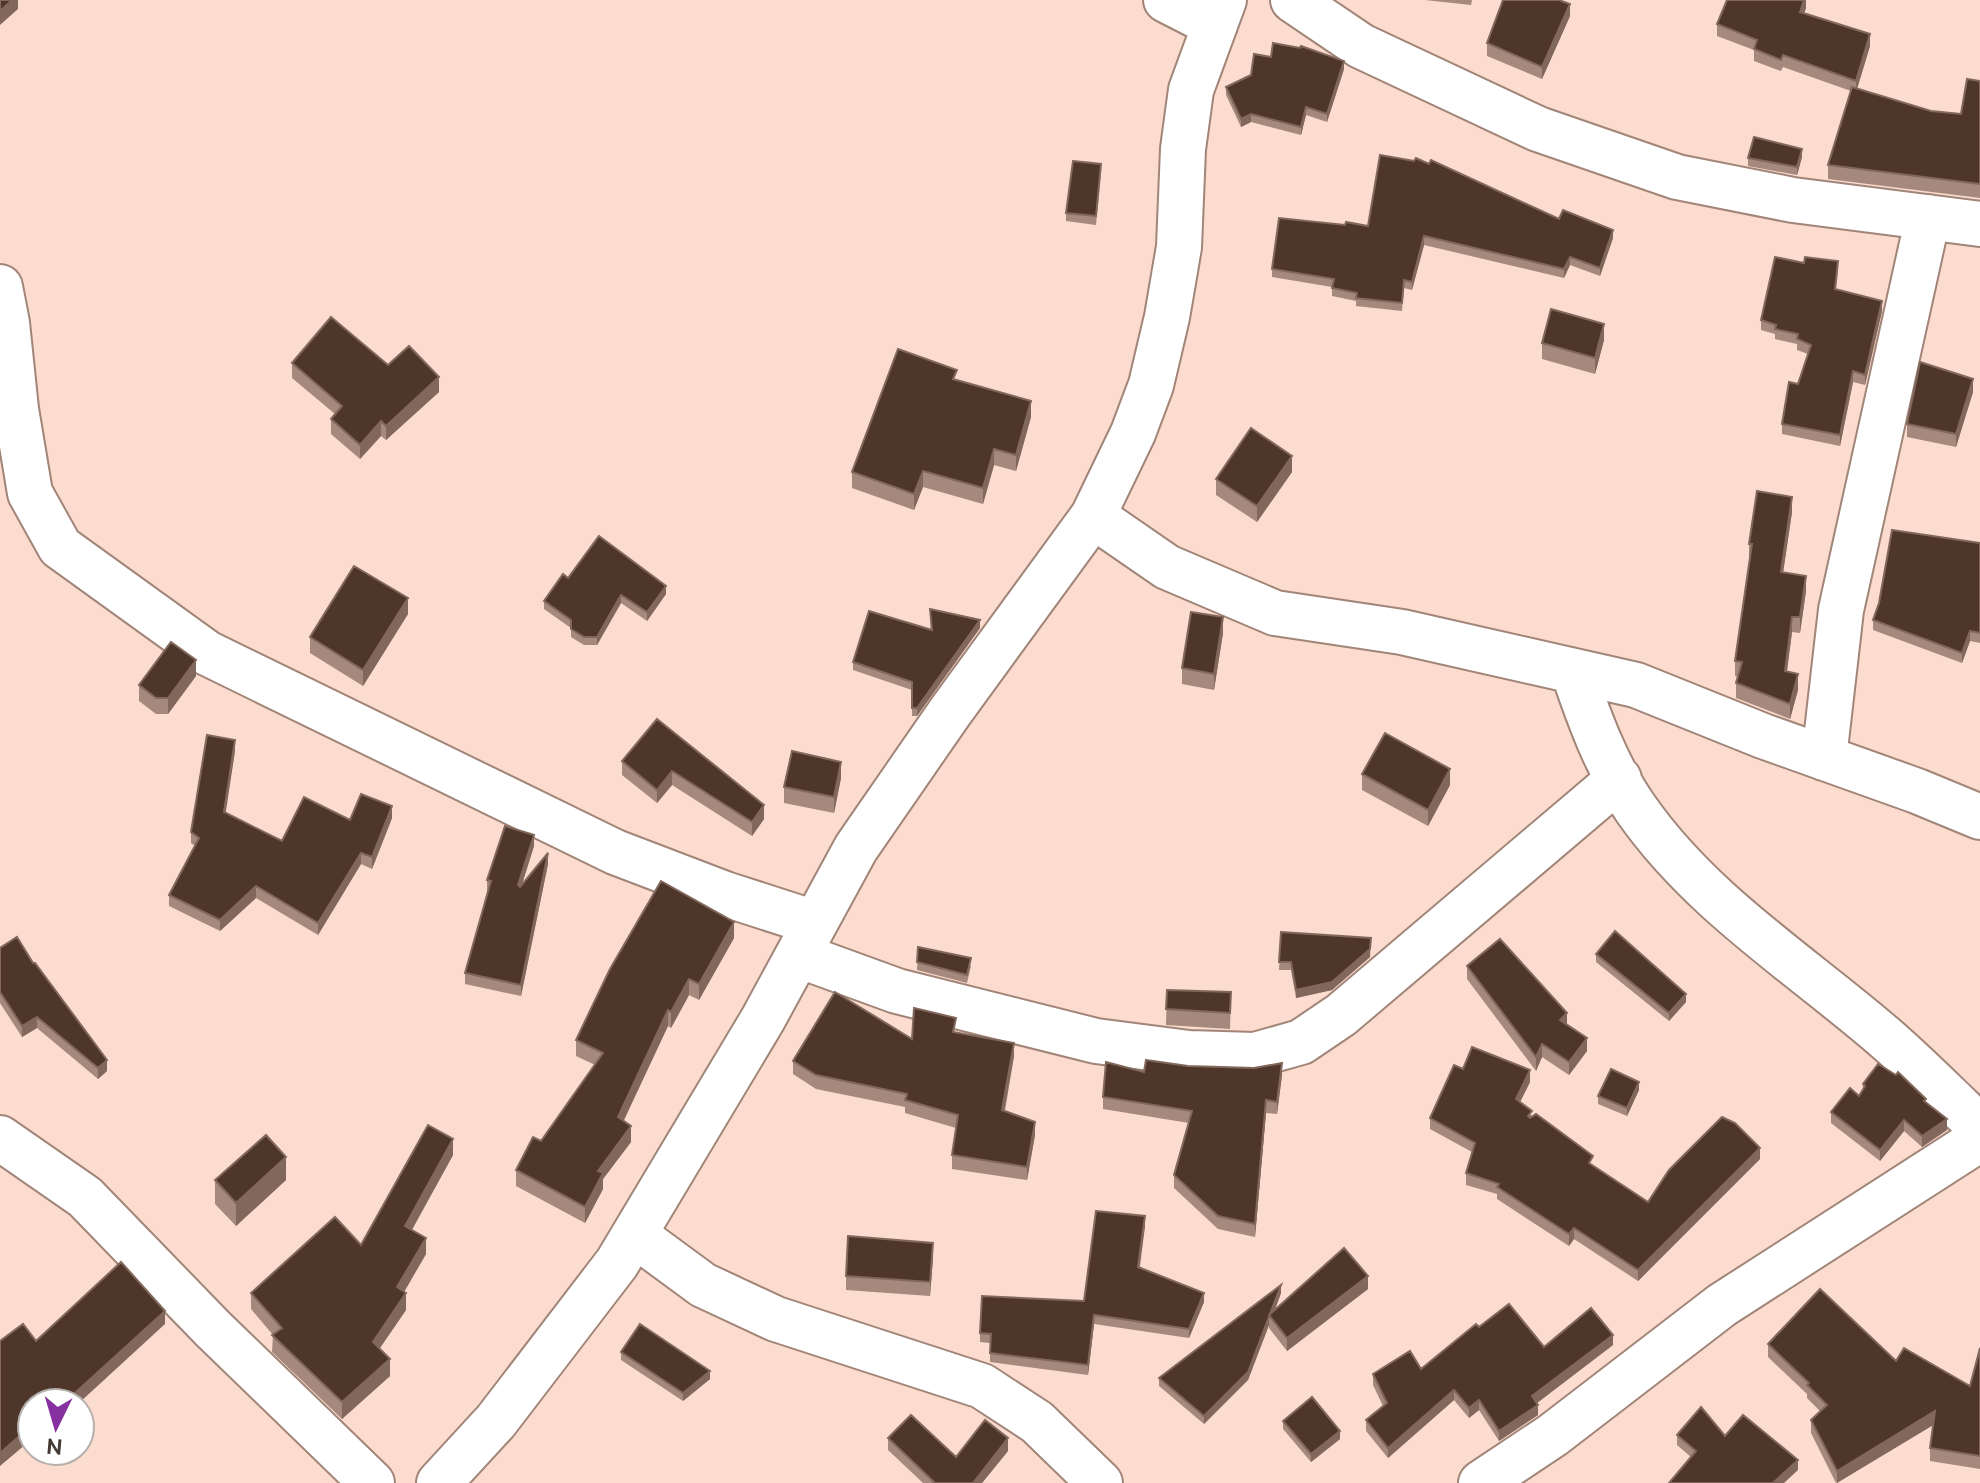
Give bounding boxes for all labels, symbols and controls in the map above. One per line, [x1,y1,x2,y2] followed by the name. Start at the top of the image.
[16,1387,96,1467] north arrow
[45,1434,63,1461] text: N

